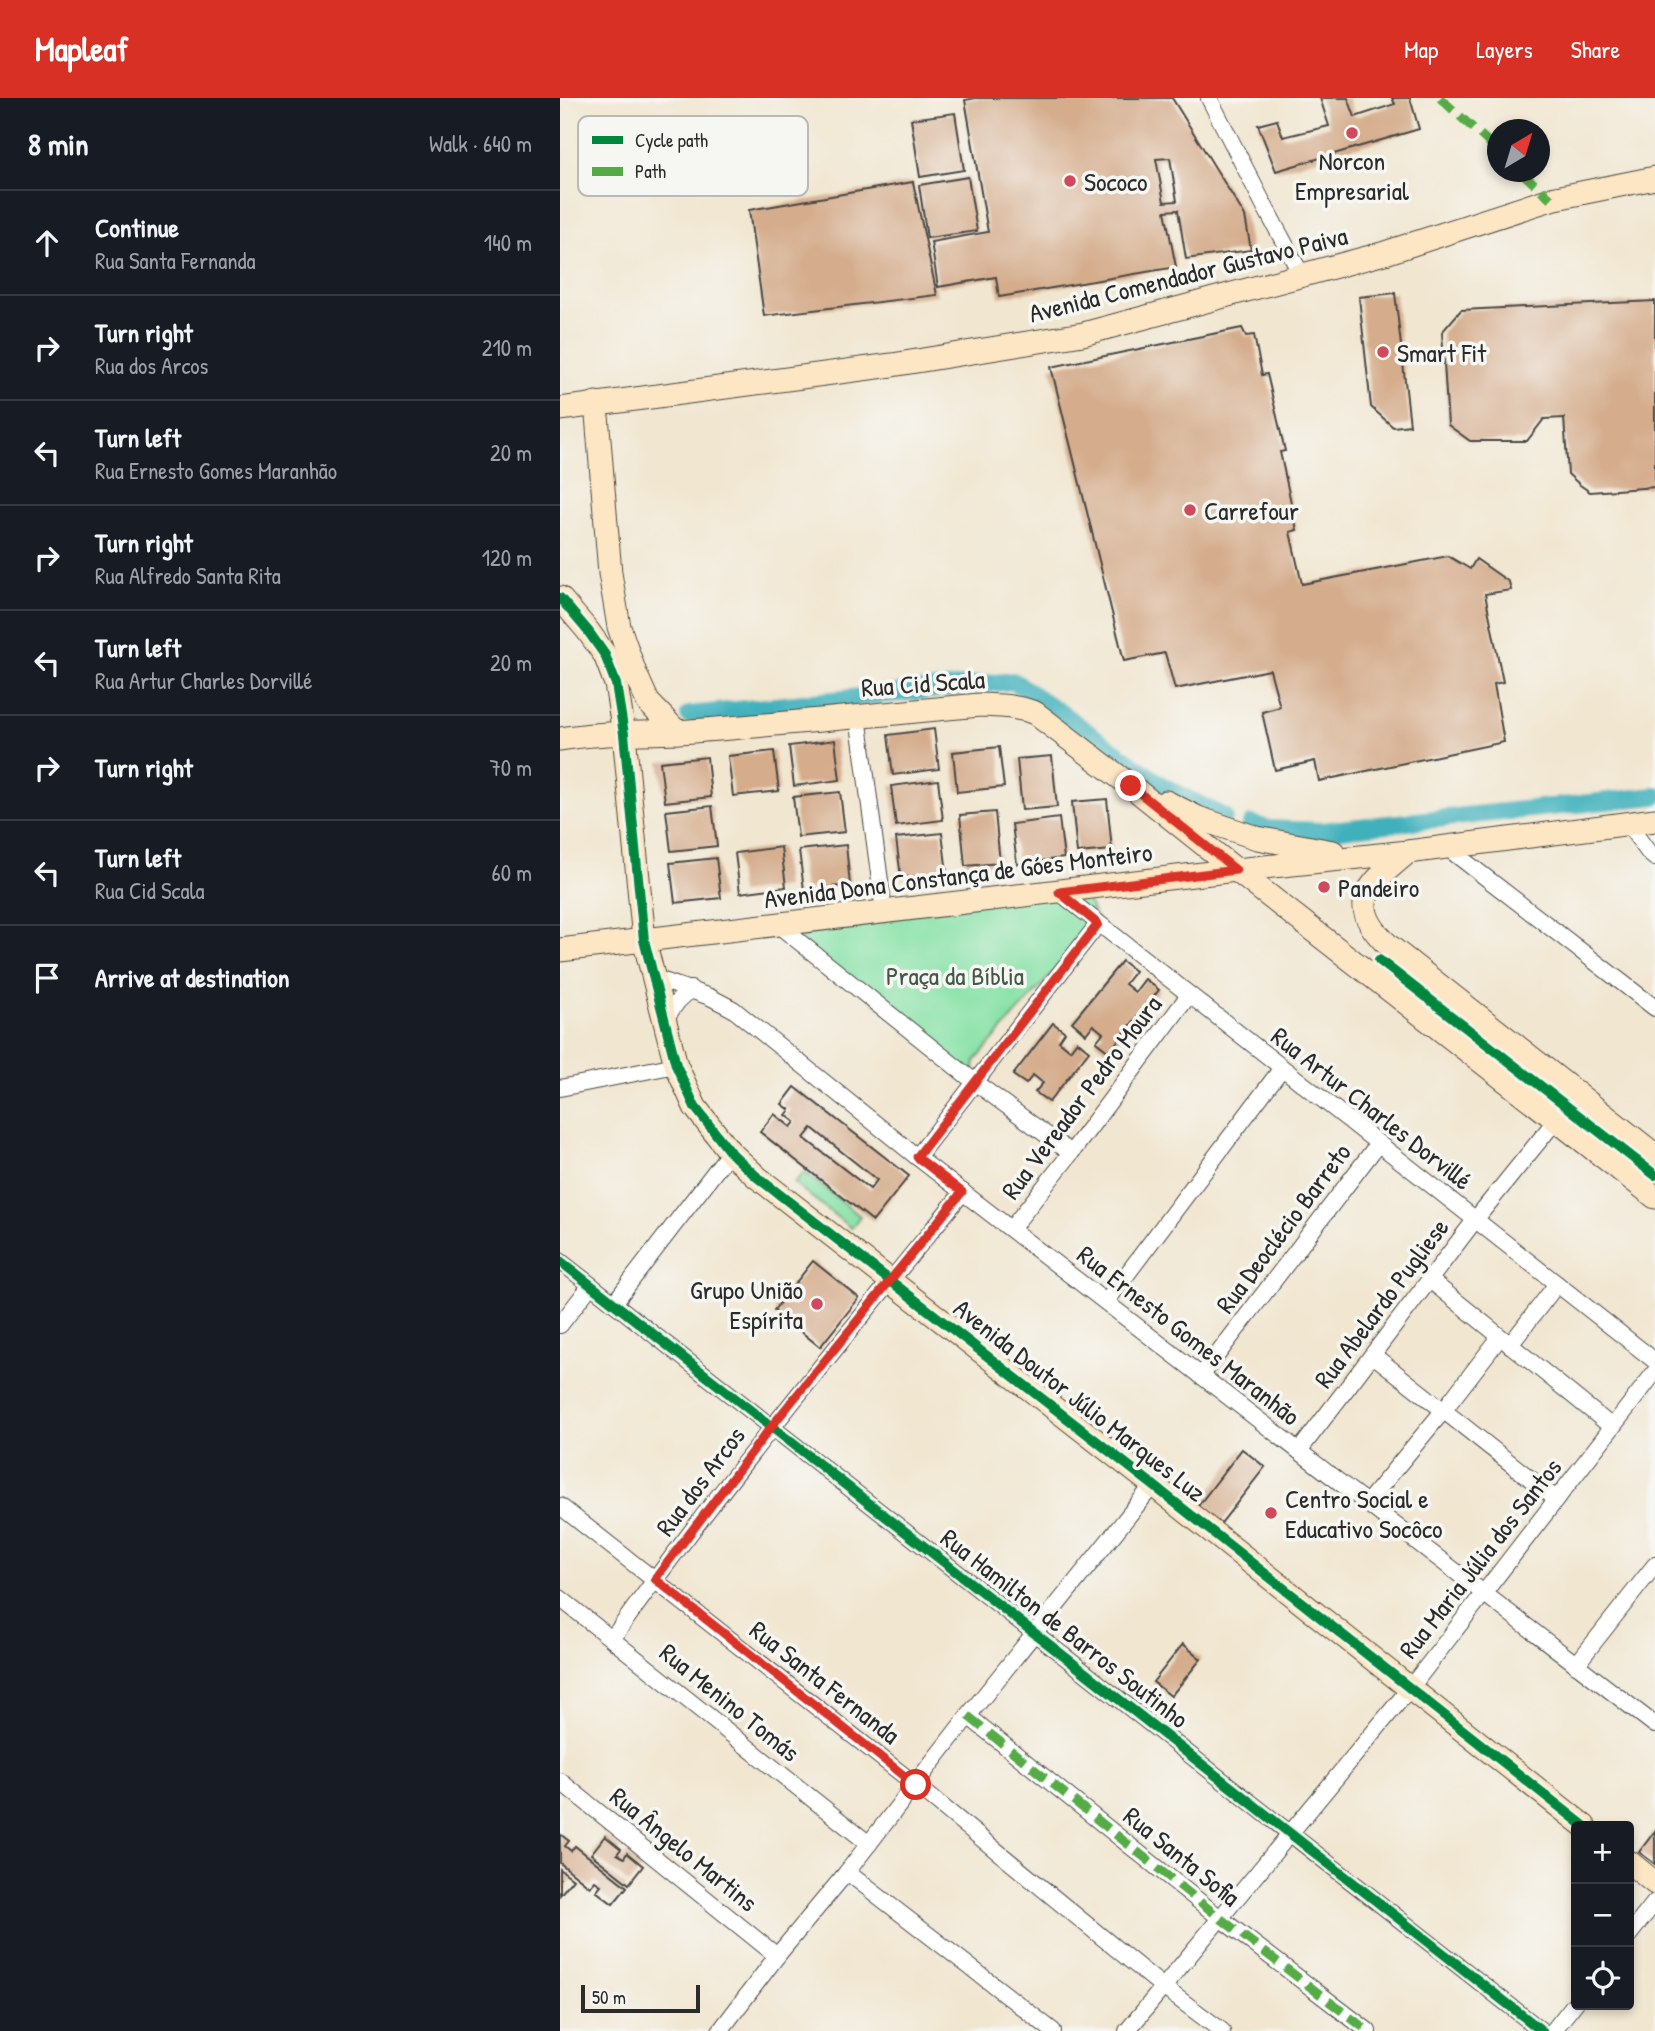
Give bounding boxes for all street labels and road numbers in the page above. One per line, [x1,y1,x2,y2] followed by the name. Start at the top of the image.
[1025,217,1351,331] street label: Avenida Comendador Gustavo Paiva
[860,661,986,705] street label: Rua Cid Scala
[762,834,1154,916] street label: Avenida Dona Constança de Góes Monteiro
[993,988,1169,1206] street label: Rua Vereador Pedro Moura
[1264,1019,1480,1197] street label: Rua Artur Charles Dorvillé
[1208,1136,1358,1320] street label: Rua Deoclécio Barreto
[1306,1211,1456,1395] street label: Rua Abelardo Pugliese
[1070,1237,1308,1433] street label: Rua Ernesto Gomes Maranhão
[947,1291,1213,1509] street label: Avenida Doutor Júlio Marques Luz
[647,1419,753,1543] street label: Rua dos Arcos
[1391,1451,1569,1665] street label: Rua Maria Júlia dos Santos
[934,1520,1196,1736] street label: Rua Hamilton de Barros Soutinho
[743,1612,907,1752] street label: Rua Santa Fernanda
[653,1635,807,1769] street label: Rua Menino Tomás
[603,1779,765,1919] street label: Rua Ângelo Martins
[1116,1798,1248,1914] street label: Rua Santa Sofia

